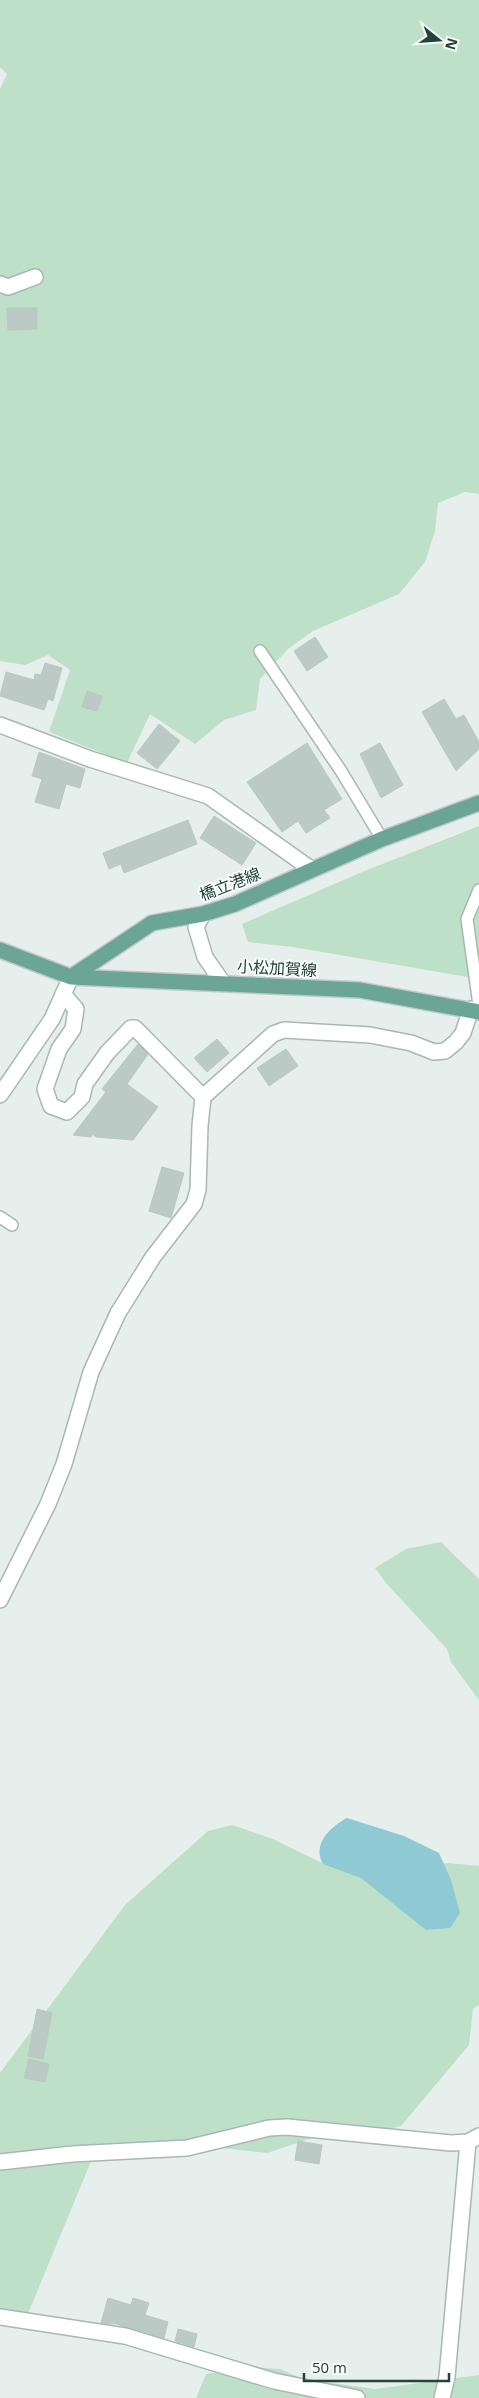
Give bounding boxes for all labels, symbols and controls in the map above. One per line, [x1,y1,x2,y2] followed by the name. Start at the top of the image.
[414,15,464,65] north arrow
[441,36,463,52] text: N
[196,862,264,906] street label: 橋立港線
[236,955,318,981] street label: 小松加賀線
[304,2350,449,2382] scale bar
[312,2357,347,2377] text: 50 m

